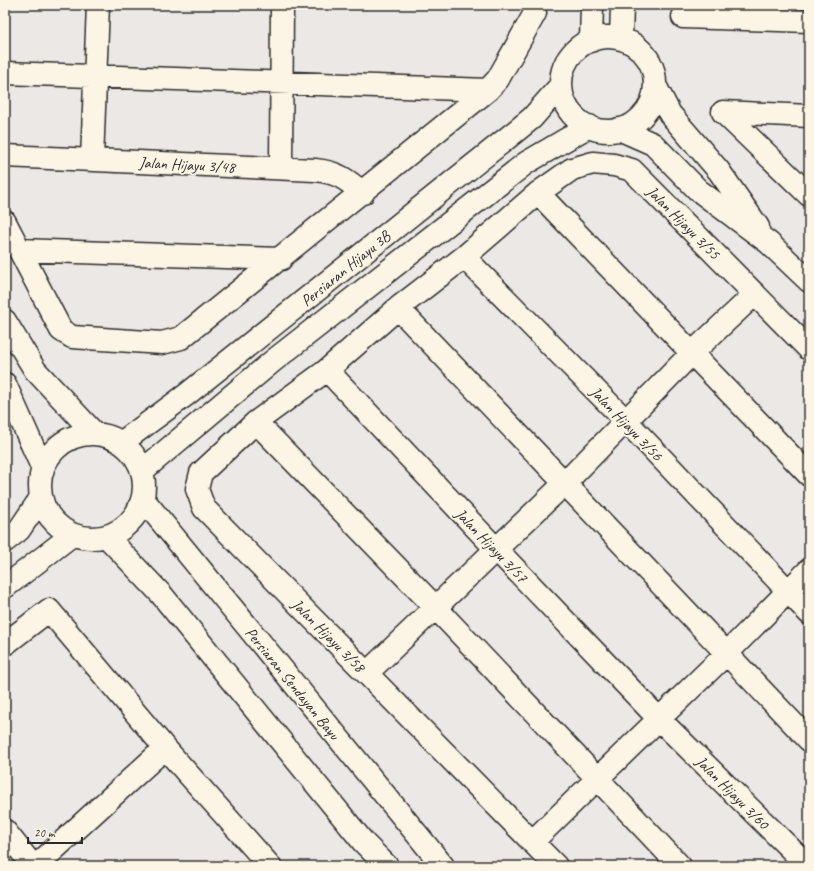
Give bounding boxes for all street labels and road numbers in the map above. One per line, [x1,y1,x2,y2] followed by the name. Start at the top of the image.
[137,152,237,178] street label: Jalan Hijayu 3/48
[642,181,725,264] street label: Jalan Hijayu 3/55
[297,226,396,311] street label: Persiaran Hijayu 3B
[585,381,667,466] street label: Jalan Hijayu 3/56
[450,503,532,588] street label: Jalan Hijayu 3/57
[287,594,371,678] street label: Jalan Hijayu 3/58
[241,623,345,745] street label: Persiaran Sendayan Bayu
[691,751,775,835] street label: Jalan Hijayu 3/60

